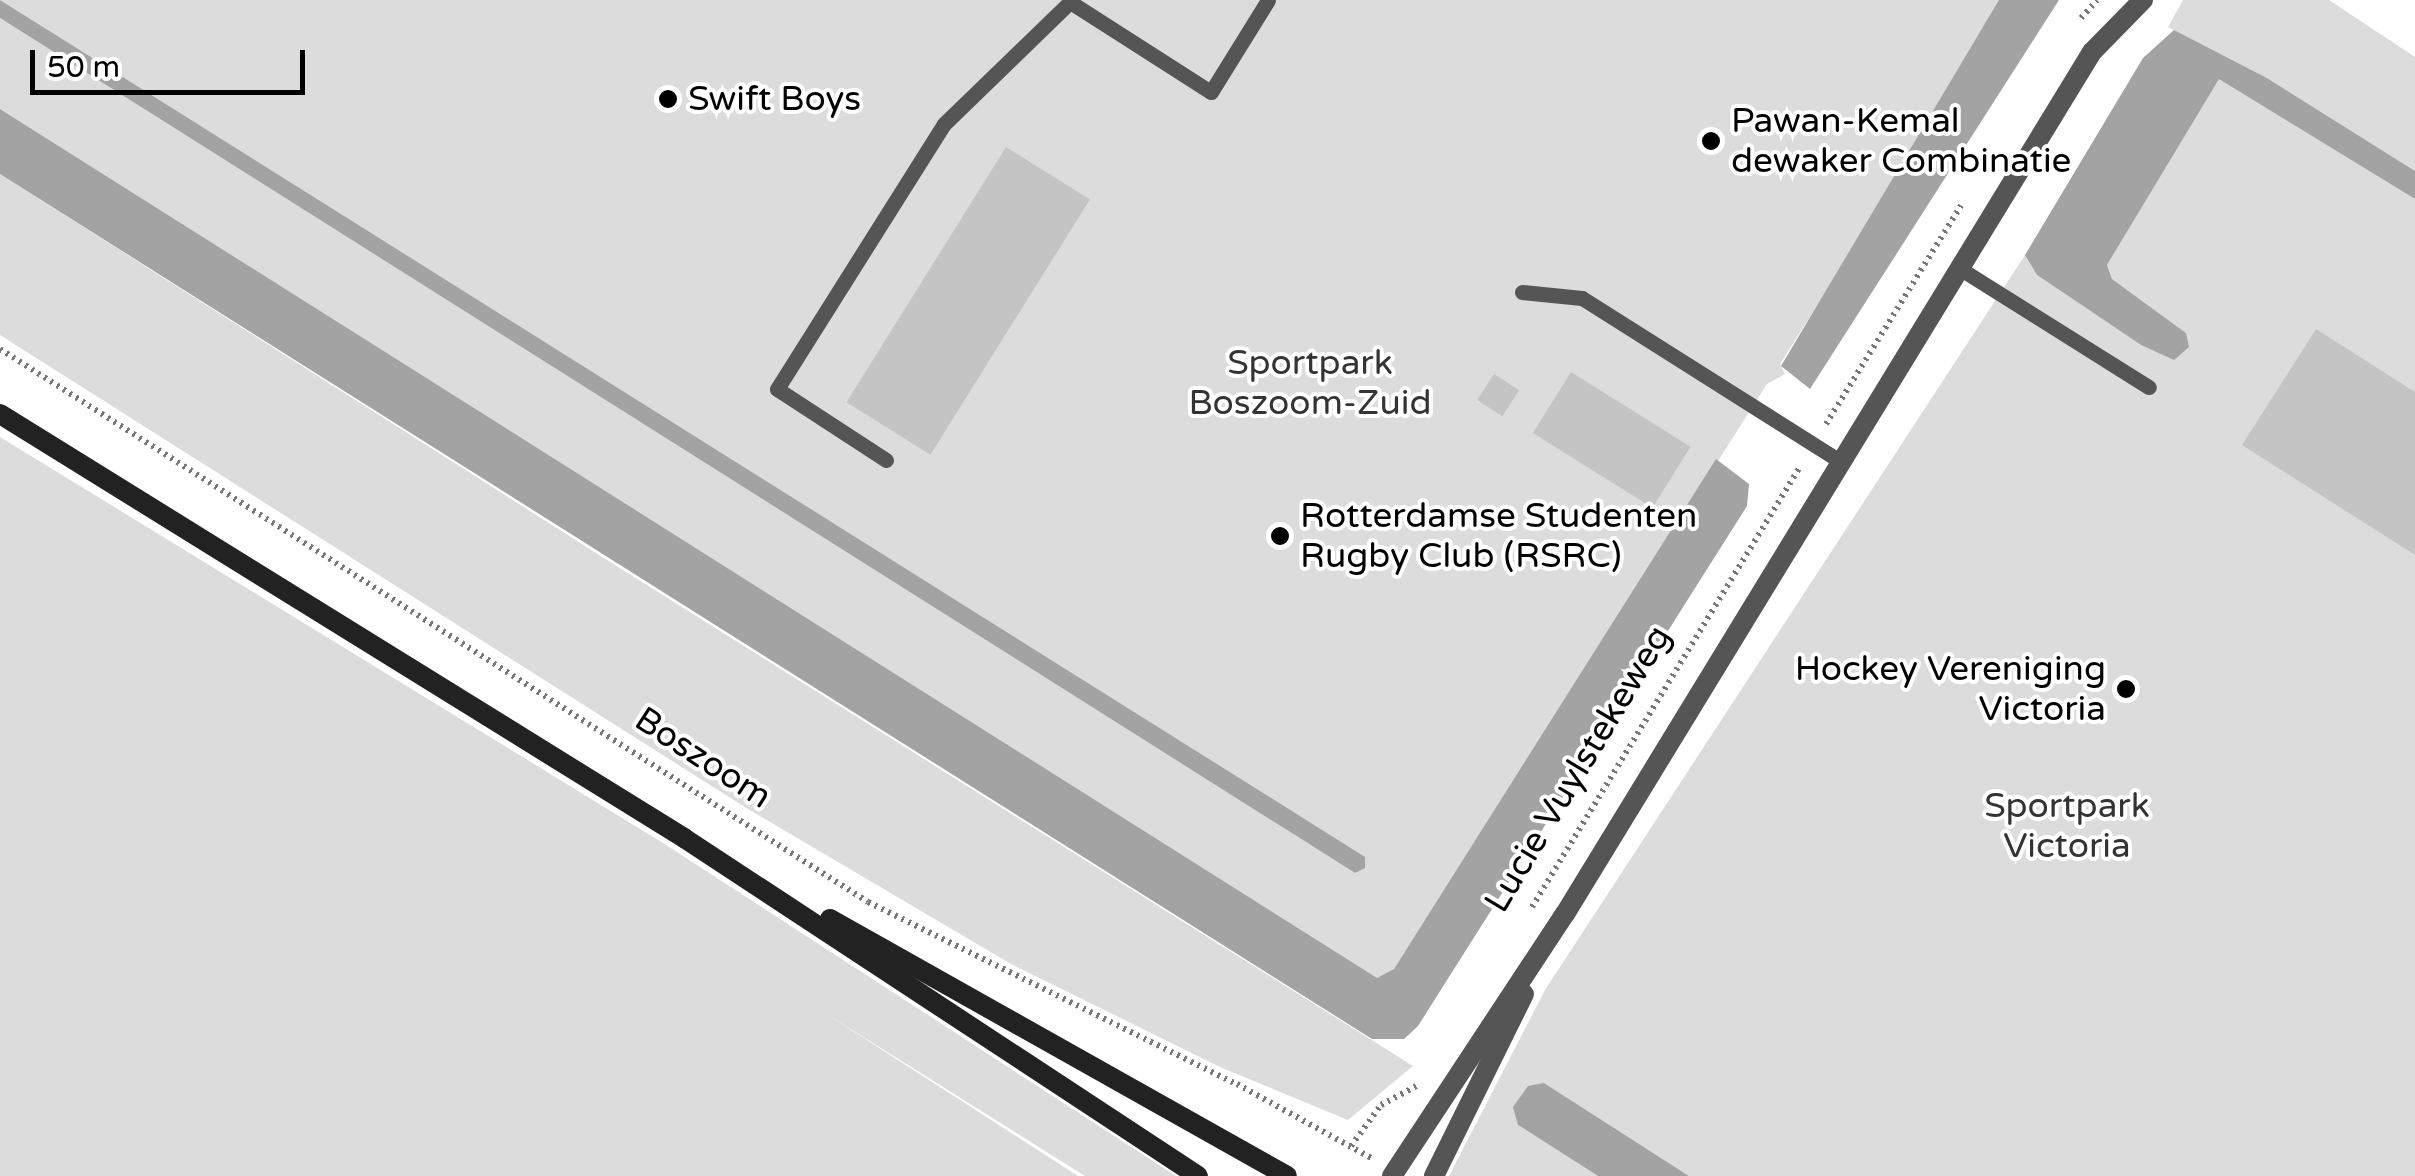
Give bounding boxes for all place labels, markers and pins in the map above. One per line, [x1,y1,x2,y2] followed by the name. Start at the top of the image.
[688,78,861,120] place label: Swift Boys
[657,88,679,110] marker: Swift Boys
[1731,100,2071,182] place label: Pawan-Kemal dewaker Combinatie
[1700,130,1722,152] marker: Pawan-Kemal dewaker Combinatie
[1300,495,1697,577] place label: Rotterdamse Studenten Rugby Club (RSRC)
[1269,525,1291,547] marker: Rotterdamse Studenten Rugby Club (RSRC)
[1795,648,2106,730] place label: Hockey Vereniging Victoria
[2115,678,2137,700] marker: Hockey Vereniging Victoria

